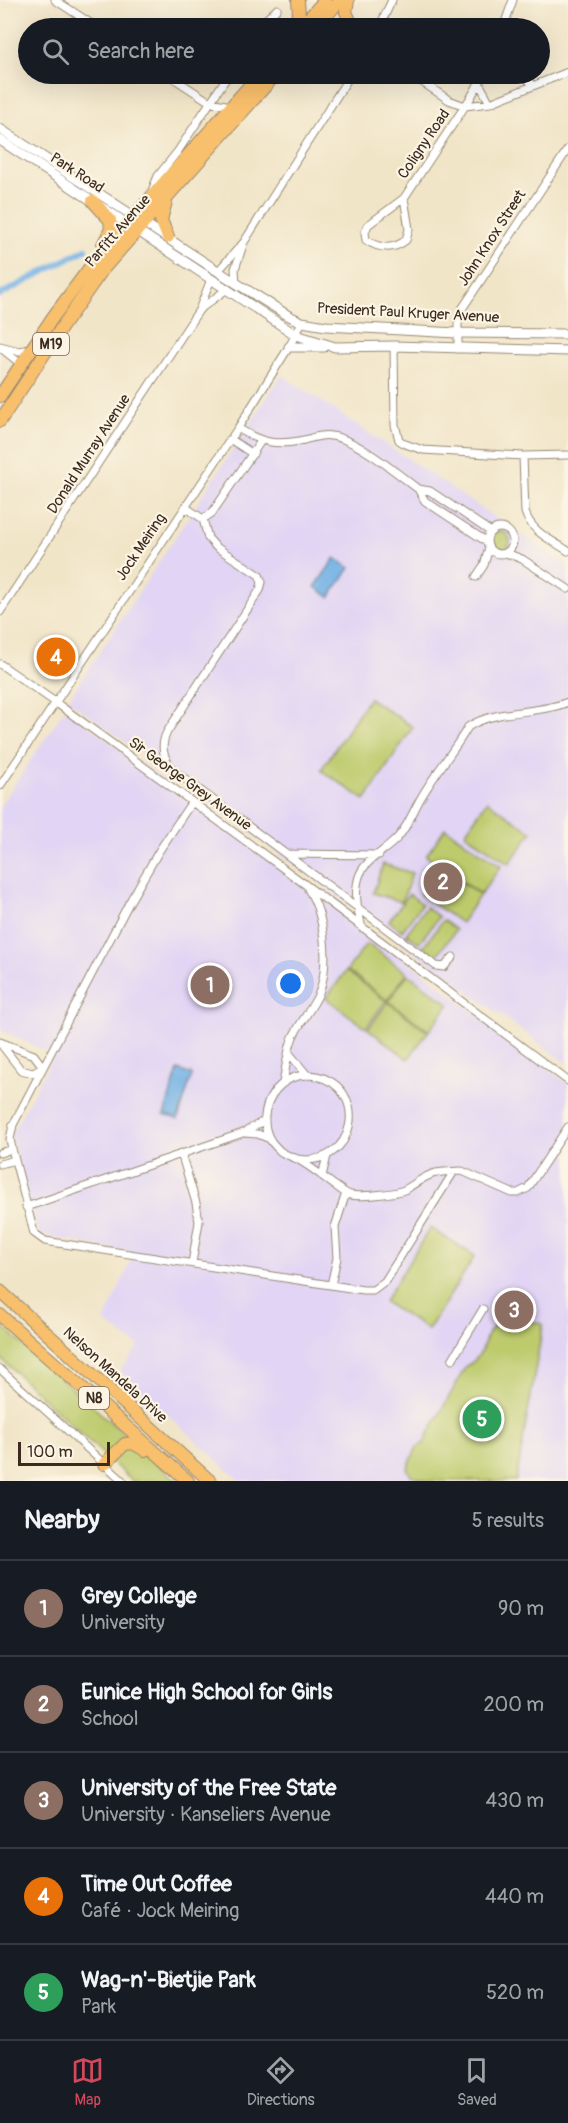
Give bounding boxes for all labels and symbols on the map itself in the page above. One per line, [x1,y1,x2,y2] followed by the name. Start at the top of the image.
[394,106,454,182] street label: Coligny Road
[46,149,108,197] street label: Park Road
[454,185,531,290] street label: John Knox Street
[81,190,155,271] street label: Parfitt Avenue
[316,299,500,327] street label: President Paul Kruger Avenue
[33,333,69,355] road number: M19
[43,390,135,517] street label: Donald Murray Avenue
[112,510,170,584] street label: Jock Meiring
[36,634,76,680] pin: 4
[125,733,256,835] street label: Sir George Grey Avenue
[424,860,462,904] pin: 2
[190,962,230,1008] pin: 1
[276,969,305,998] your location
[494,1288,534,1332] pin: 3
[59,1323,172,1427] street label: Nelson Mandela Drive
[79,1387,109,1409] road number: N8
[462,1396,502,1442] pin: 5
[18,1439,110,1466] scale bar

